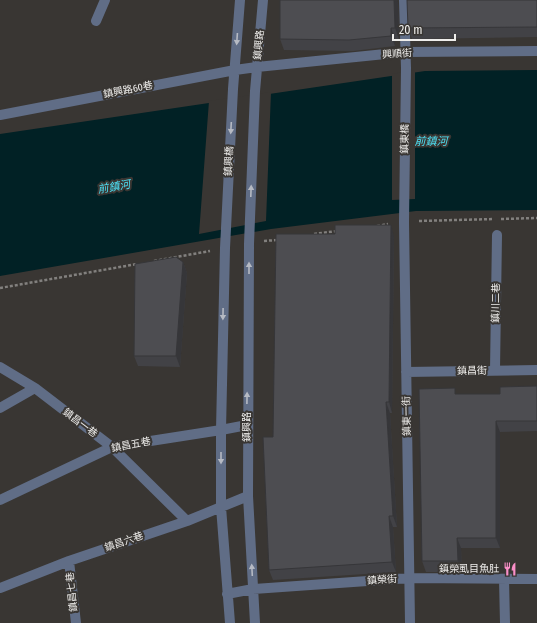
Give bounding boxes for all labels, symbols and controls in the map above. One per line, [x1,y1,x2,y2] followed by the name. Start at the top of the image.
[393,16,455,42] scale bar
[399,23,423,37] text: 20 m
[251,29,267,61] street label: 鎮興路
[233,33,240,45] one-way arrow
[382,47,412,61] street label: 興順街
[102,79,154,101] street label: 鎮興路60巷
[227,122,234,134] one-way arrow
[399,124,411,154] street label: 鎮東橋
[415,135,449,148] water label: 前鎮河
[222,146,236,176] street label: 鎮興橋
[97,177,133,196] water label: 前鎮河
[248,184,254,197] one-way arrow
[246,261,252,274] one-way arrow
[490,283,502,323] street label: 鎮川二巷
[220,308,227,320] one-way arrow
[457,365,487,377] street label: 鎮昌街
[244,391,250,404] one-way arrow
[401,396,413,436] street label: 鎮東一街
[60,406,100,440] street label: 鎮昌一巷
[241,412,253,442] street label: 鎮興路
[110,435,152,455] street label: 鎮昌五巷
[218,452,224,465] one-way arrow
[103,530,145,554] street label: 鎮昌六巷
[502,561,518,577] restaurant icon: 鎮榮虱目魚肚
[439,563,499,575] place label: 鎮榮虱目魚肚
[248,564,255,576] one-way arrow
[64,571,80,613] street label: 鎮昌七巷
[367,573,397,587] street label: 鎮榮街

